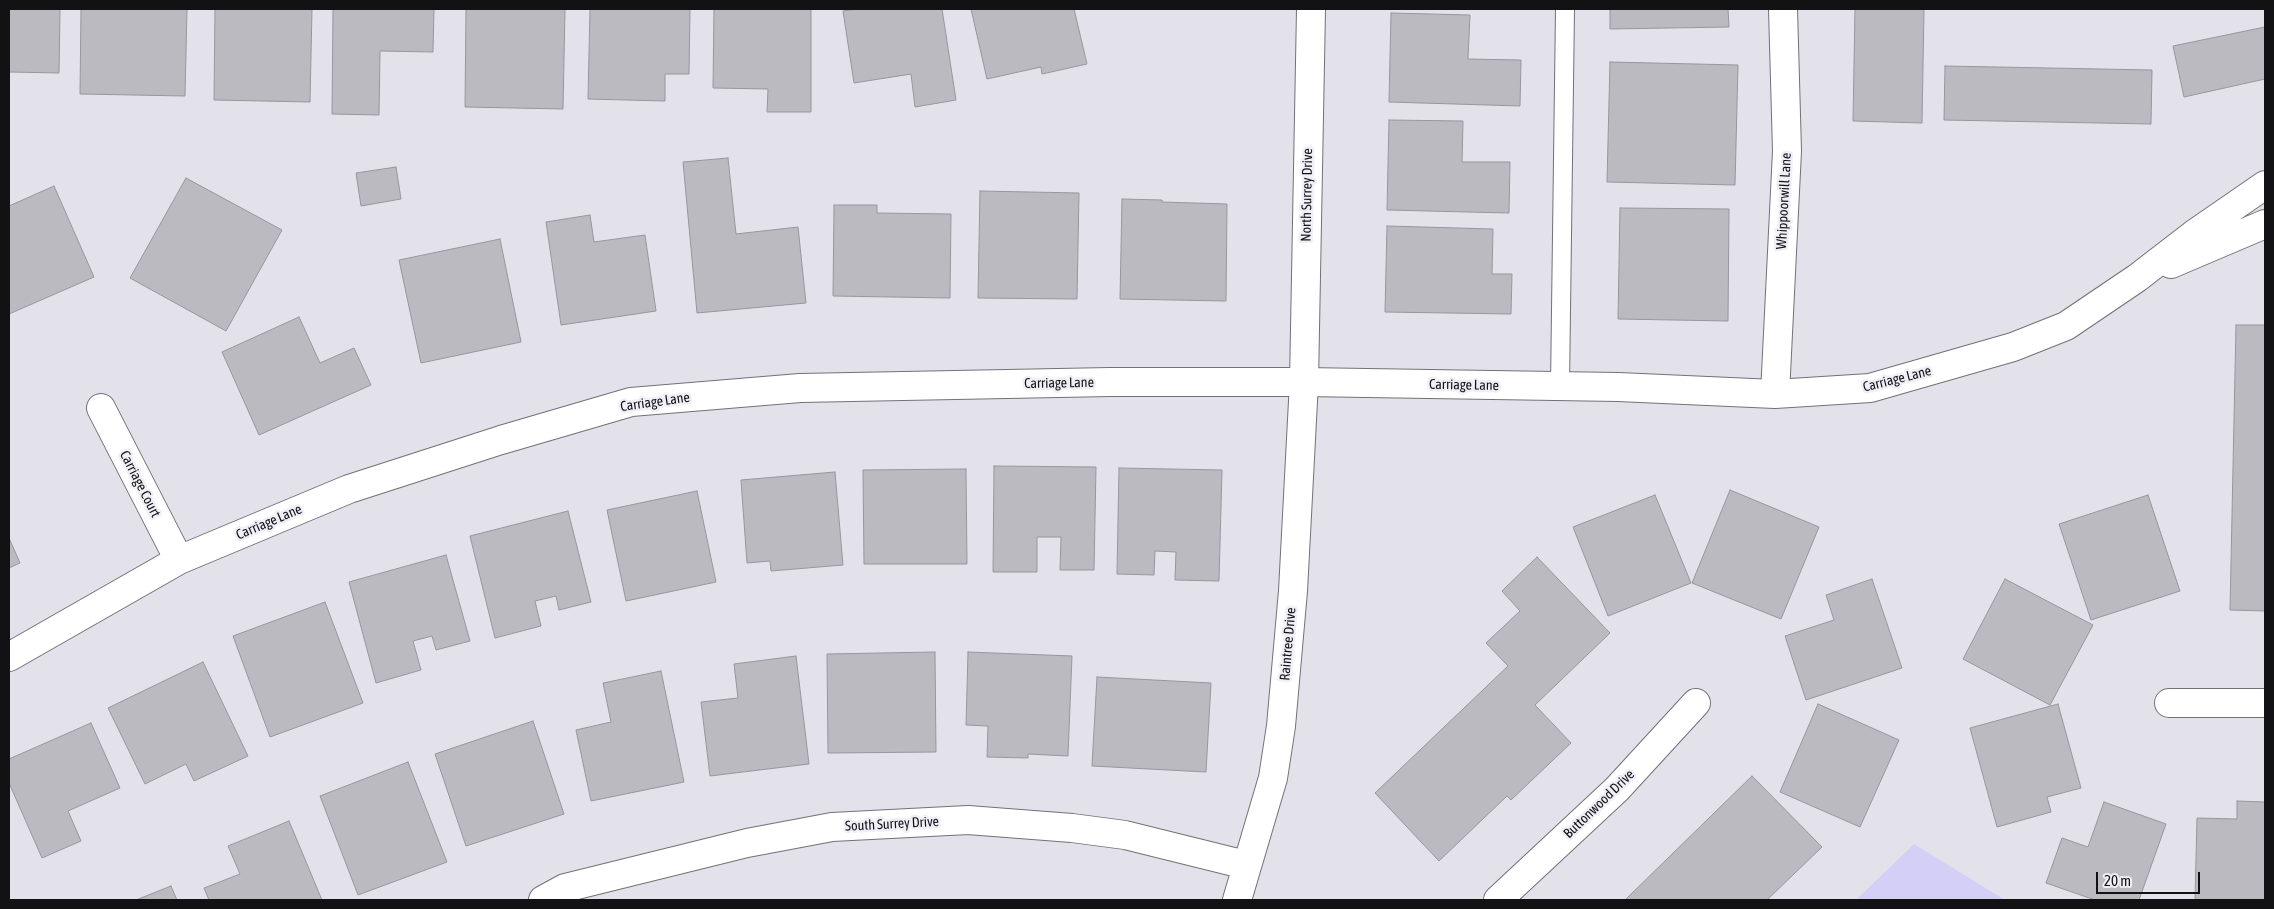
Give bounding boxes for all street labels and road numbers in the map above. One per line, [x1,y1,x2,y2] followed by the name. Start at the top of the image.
[1298,148,1316,242] street label: North Surrey Drive
[1773,152,1795,250] street label: Whippoorwill Lane
[1861,362,1933,396] street label: Carriage Lane
[1024,374,1094,392] street label: Carriage Lane
[1429,376,1499,394] street label: Carriage Lane
[619,389,691,415] street label: Carriage Lane
[116,448,164,520] street label: Carriage Court
[234,501,304,543] street label: Carriage Lane
[1276,607,1300,681] street label: Raintree Drive
[1560,766,1638,842] street label: Buttonwood Drive
[845,813,939,835] street label: South Surrey Drive

